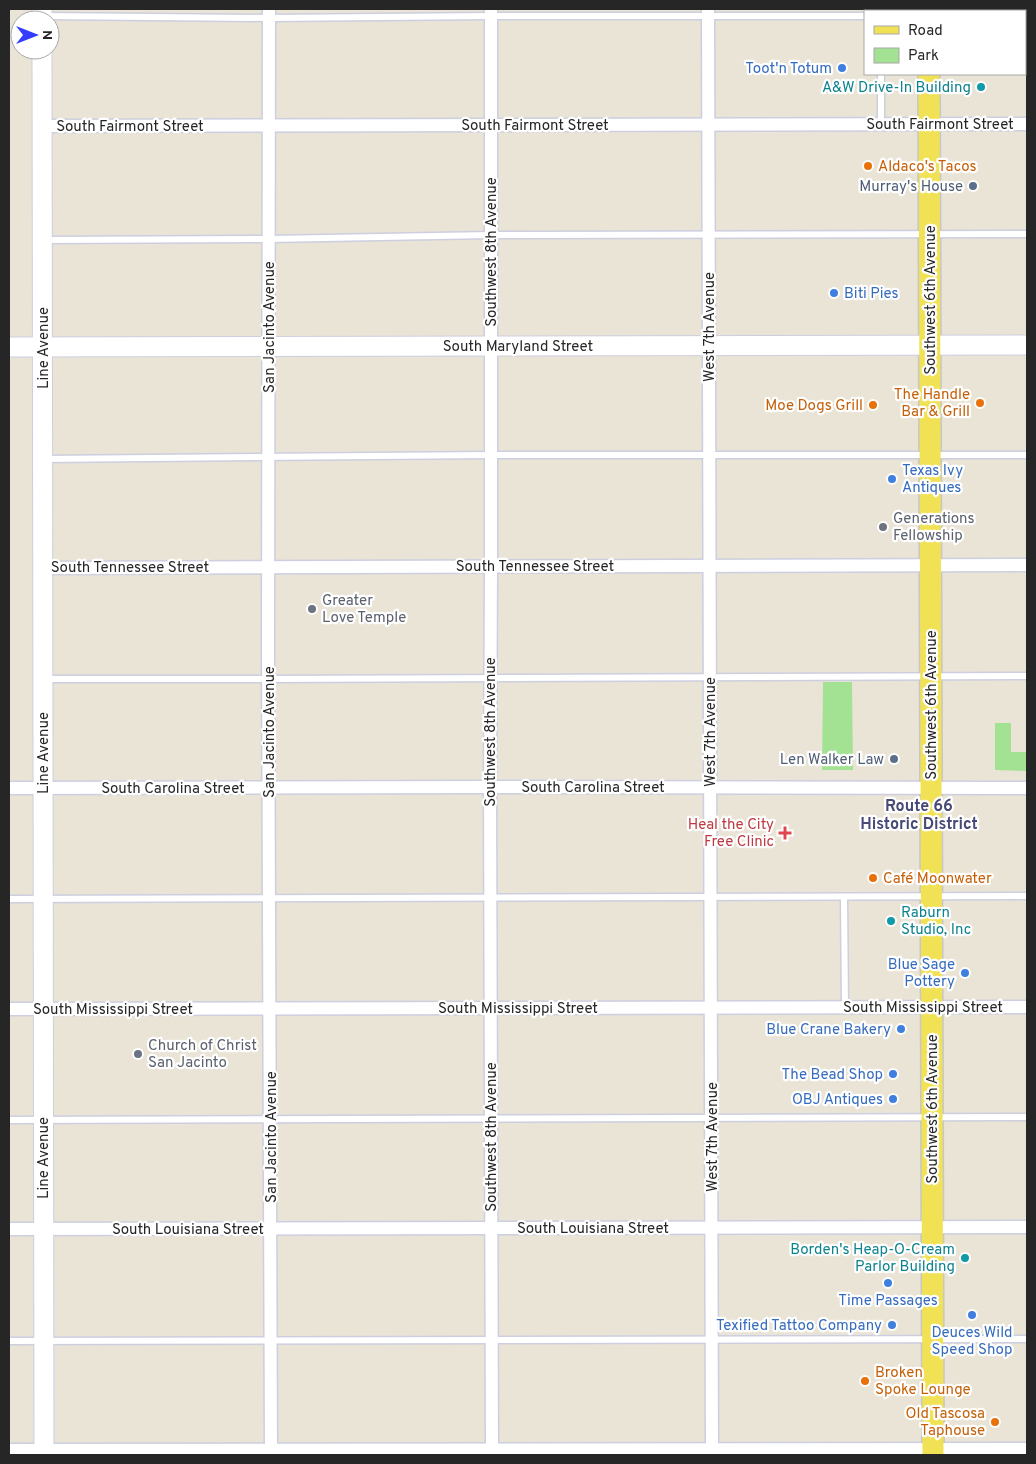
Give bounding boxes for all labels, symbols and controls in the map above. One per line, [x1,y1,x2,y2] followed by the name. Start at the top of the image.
[10,10,60,60] north arrow
[864,10,1026,75] legend
[908,22,943,41] text: Road
[38,30,55,40] text: N
[908,47,939,66] text: Park
[745,60,832,79] place label: Toot'n Totum
[836,62,848,74] marker: Toot'n Totum
[822,79,971,98] place label: A&W Drive-In Building
[975,81,987,93] marker: A&W Drive-In Building
[866,116,1014,135] street label: South Fairmont Street
[461,117,609,136] street label: South Fairmont Street
[56,118,204,137] street label: South Fairmont Street
[878,158,977,177] place label: Aldaco's Tacos
[862,160,874,172] marker: Aldaco's Tacos
[483,177,502,327] street label: Southwest 8th Avenue
[859,178,963,197] place label: Murray's House
[967,180,979,192] marker: Murray's House
[922,225,941,375] street label: Southwest 6th Avenue
[261,261,280,393] street label: San Jacinto Avenue
[701,272,720,382] street label: West 7th Avenue
[844,285,899,304] place label: Biti Pies
[828,287,840,299] marker: Biti Pies
[35,307,54,389] street label: Line Avenue
[443,338,593,357] street label: South Maryland Street
[894,386,970,422] place label: The Handle Bar & Grill
[765,397,863,416] place label: Moe Dogs Grill
[974,397,986,409] marker: The Handle Bar & Grill
[867,399,879,411] marker: Moe Dogs Grill
[902,462,963,498] place label: Texas Ivy Antiques
[886,473,898,485] marker: Texas Ivy Antiques
[893,510,975,546] place label: Generations Fellowship
[877,521,889,533] marker: Generations Fellowship
[456,558,614,577] street label: South Tennessee Street
[51,559,209,578] street label: South Tennessee Street
[322,592,406,628] place label: Greater Love Temple
[306,603,318,615] marker: Greater Love Temple
[923,630,942,780] street label: Southwest 6th Avenue
[482,657,501,807] street label: Southwest 8th Avenue
[261,666,280,798] street label: San Jacinto Avenue
[702,677,721,787] street label: West 7th Avenue
[35,712,54,794] street label: Line Avenue
[780,751,884,770] place label: Len Walker Law
[888,753,900,765] marker: Len Walker Law
[521,779,665,798] street label: South Carolina Street
[101,780,245,799] street label: South Carolina Street
[860,797,978,835] district label: Route 66 Historic District
[688,816,774,852] place label: Heal the City Free Clinic
[778,826,792,840] marker: Heal the City Free Clinic
[883,870,992,889] place label: Café Moonwater
[867,872,879,884] marker: Café Moonwater
[901,904,971,940] place label: Raburn Studio, Inc
[885,915,897,927] marker: Raburn Studio, Inc
[888,956,955,992] place label: Blue Sage Pottery
[959,967,971,979] marker: Blue Sage Pottery
[843,999,1003,1018] street label: South Mississippi Street
[438,1000,598,1019] street label: South Mississippi Street
[33,1001,193,1020] street label: South Mississippi Street
[766,1021,891,1040] place label: Blue Crane Bakery
[895,1023,907,1035] marker: Blue Crane Bakery
[924,1034,943,1184] street label: Southwest 6th Avenue
[148,1037,257,1073] place label: Church of Christ San Jacinto
[132,1048,144,1060] marker: Church of Christ San Jacinto
[483,1062,502,1212] street label: Southwest 8th Avenue
[782,1066,883,1085] place label: The Bead Shop
[887,1068,899,1080] marker: The Bead Shop
[263,1071,282,1203] street label: San Jacinto Avenue
[704,1082,723,1192] street label: West 7th Avenue
[792,1091,883,1110] place label: OBJ Antiques
[887,1093,899,1105] marker: OBJ Antiques
[35,1117,54,1199] street label: Line Avenue
[517,1220,669,1239] street label: South Louisiana Street
[112,1221,264,1240] street label: South Louisiana Street
[790,1241,955,1277] place label: Borden's Heap-O-Cream Parlor Building
[959,1252,971,1264] marker: Borden's Heap-O-Cream Parlor Building
[882,1277,894,1289] marker: Time Passages
[838,1292,938,1311] place label: Time Passages
[966,1309,978,1321] marker: Deuces Wild Speed Shop
[716,1317,882,1336] place label: Texified Tattoo Company
[886,1319,898,1331] marker: Texified Tattoo Company
[931,1324,1013,1360] place label: Deuces Wild Speed Shop
[875,1364,971,1400] place label: Broken Spoke Lounge
[859,1375,871,1387] marker: Broken Spoke Lounge
[906,1405,985,1441] place label: Old Tascosa Taphouse
[989,1416,1001,1428] marker: Old Tascosa Taphouse

